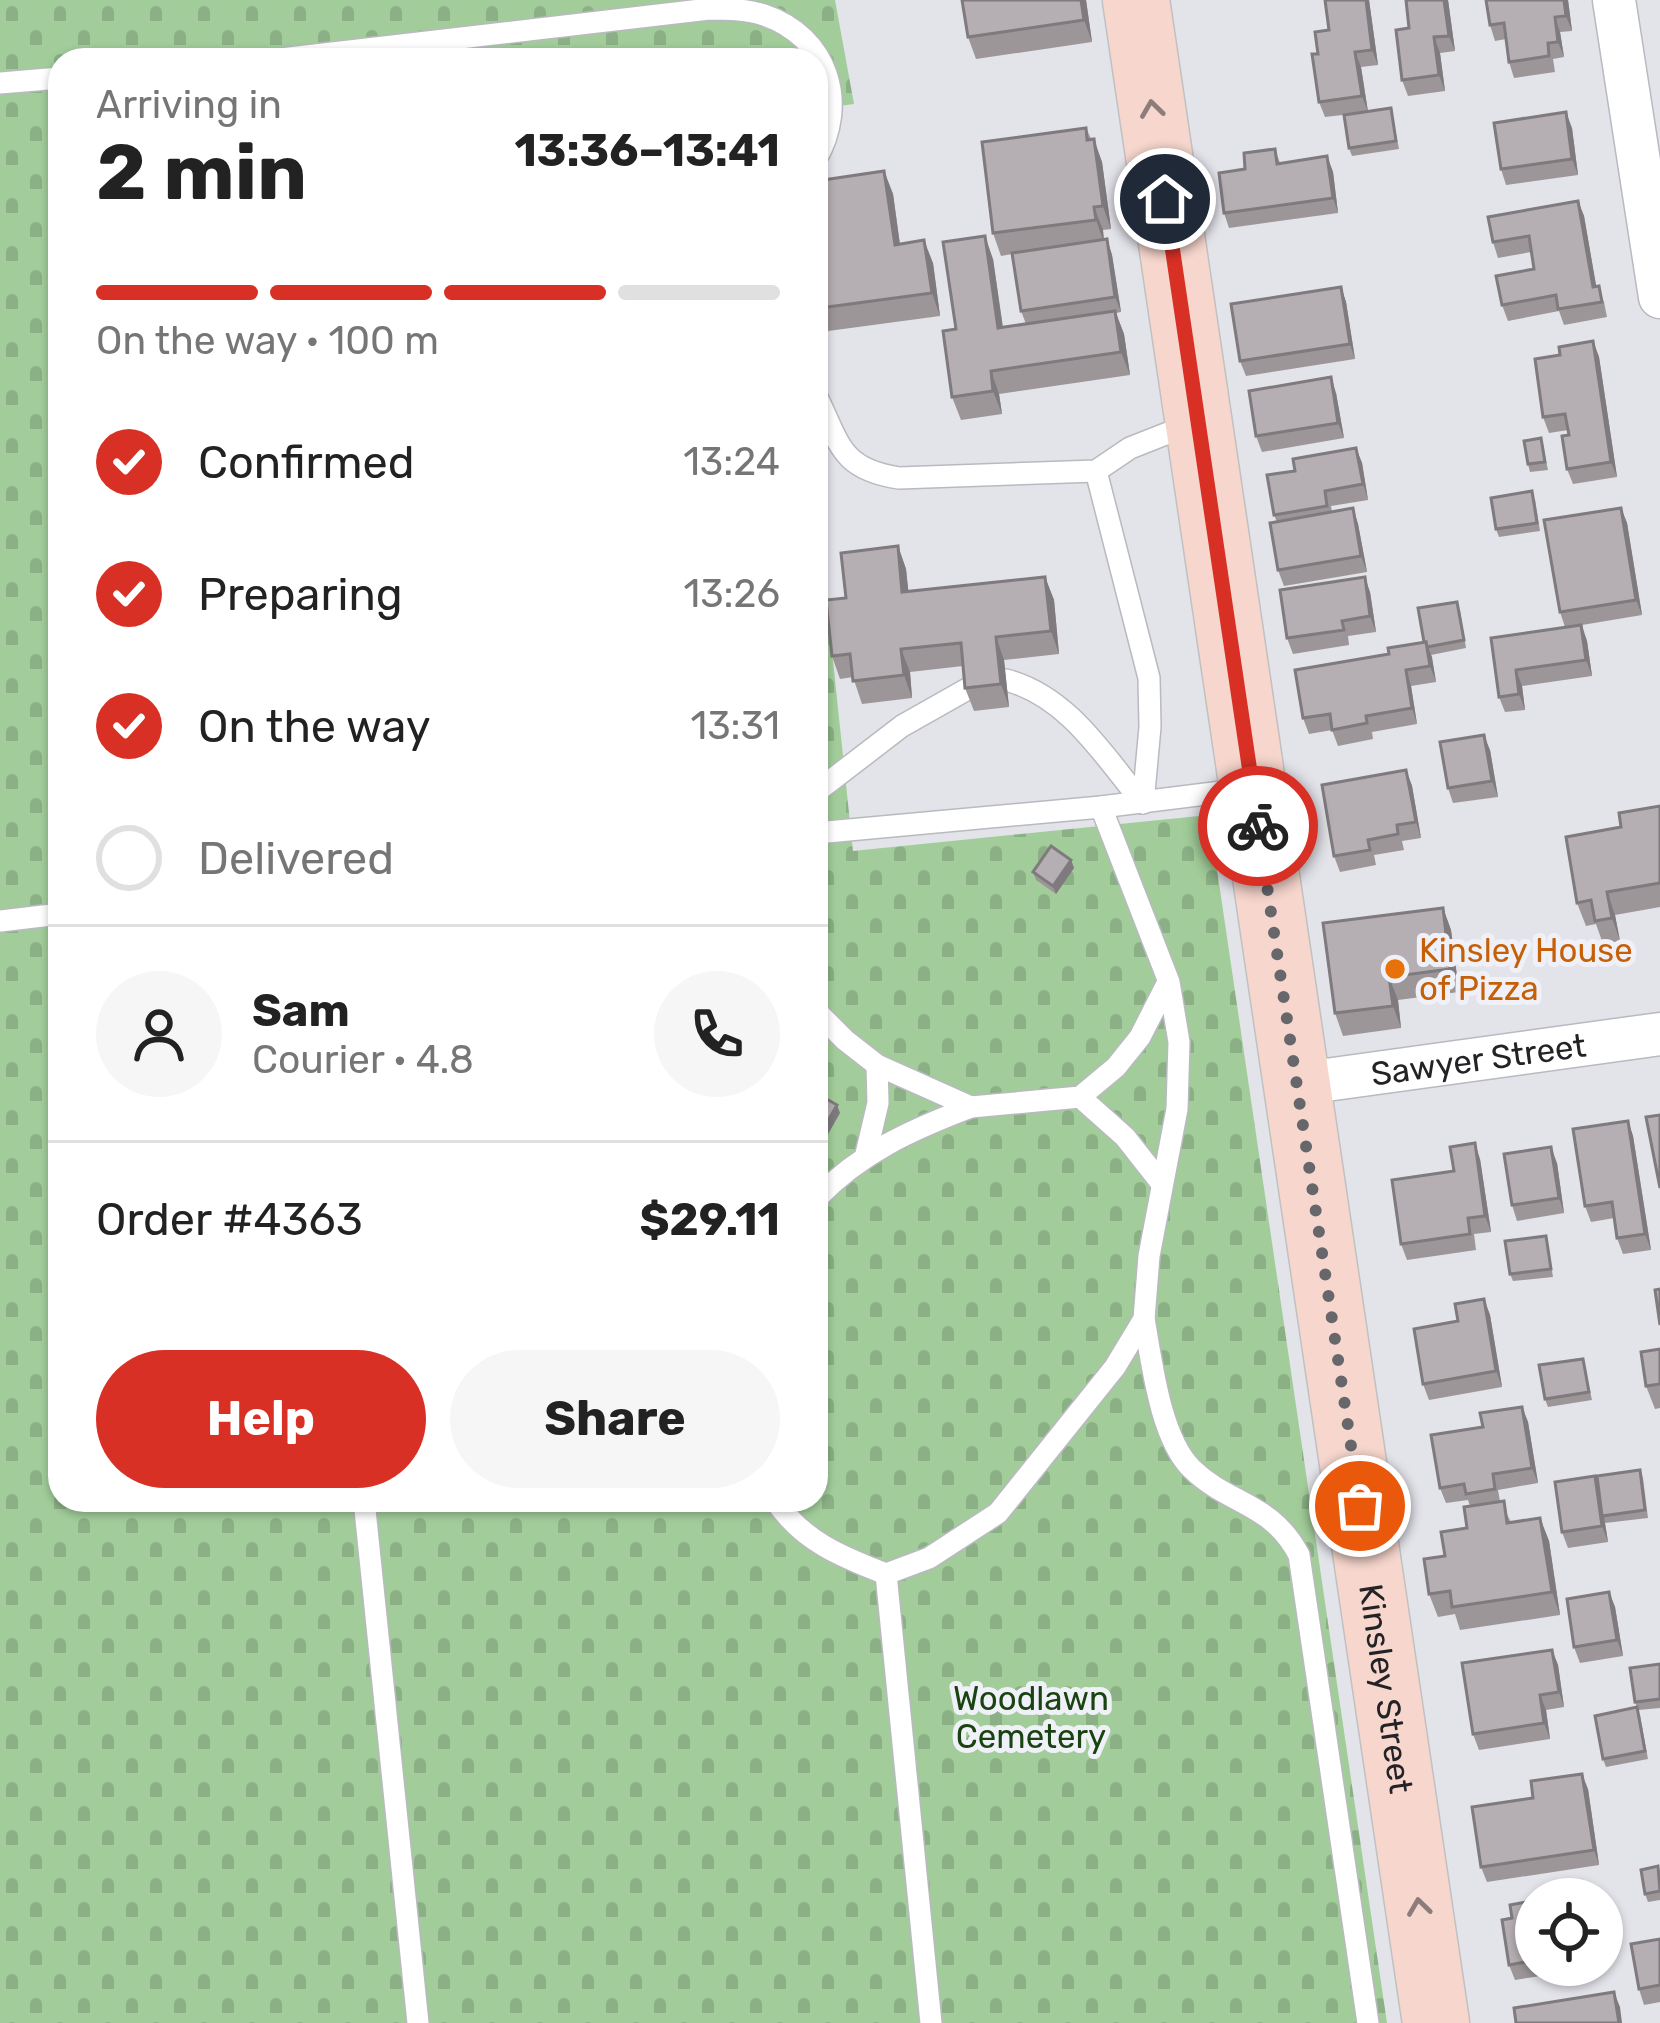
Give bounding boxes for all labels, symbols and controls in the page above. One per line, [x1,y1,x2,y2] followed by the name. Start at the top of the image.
[96,82,282,128] text: Arriving in
[1140,99,1166,119] one-way arrow
[514,124,780,177] text: 13:36–13:41
[96,126,307,219] text: 2 min
[1114,148,1216,250] pin
[1132,166,1198,232] icon: home
[96,318,439,364] text: On the way · 100 m
[96,429,162,495] icon: check
[198,436,415,489] text: Confirmed
[683,439,780,485] text: 13:24
[96,561,162,627] icon: check
[198,568,403,621] text: Preparing
[683,571,780,617] text: 13:26
[96,693,162,759] icon: check
[198,700,431,753] text: On the way
[690,703,780,749] text: 13:31
[1198,766,1318,886] courier
[1225,793,1291,859] icon: bike
[198,832,394,885] text: Delivered
[1419,931,1633,1008] place label: Kinsley House of Pizza
[1382,956,1408,982] marker: Kinsley House of Pizza
[96,971,222,1097] button: person
[654,971,780,1097] button: phone
[252,984,350,1037] text: Sam
[1368,1025,1588,1093] street label: Sawyer Street
[252,1037,474,1083] text: Courier · 4.8
[96,1193,363,1246] text: Order #4363
[640,1193,780,1246] text: $29.11
[96,1350,426,1488] button: Help
[450,1350,780,1488] button: Share
[1309,1455,1411,1557] pin
[1327,1473,1393,1539] icon: bag
[1352,1581,1421,1796] street label: Kinsley Street
[953,1679,1109,1756] park label: Woodlawn Cemetery
[1515,1878,1623,1986] map controls
[1515,1878,1623,1986] button: locate
[1407,1897,1433,1917] one-way arrow

